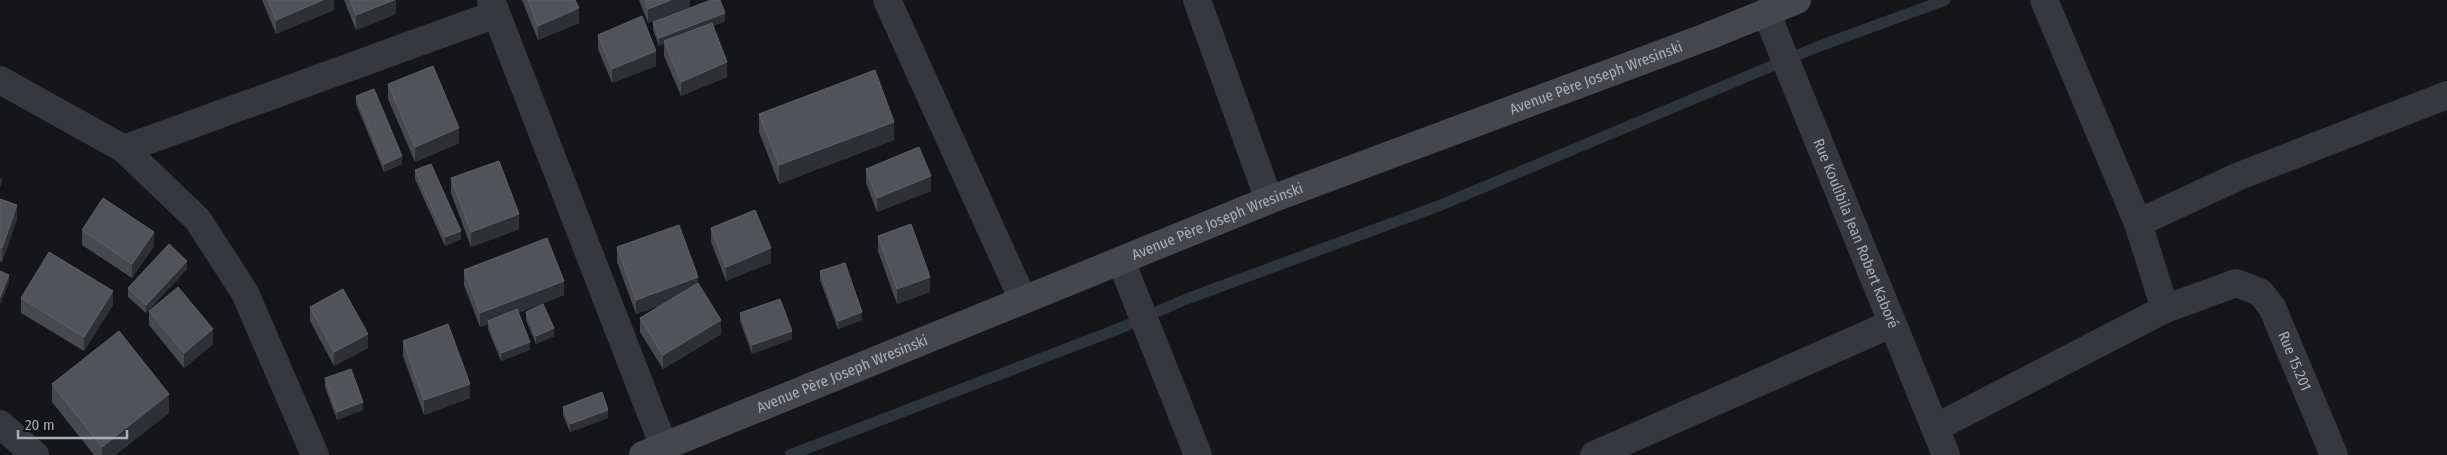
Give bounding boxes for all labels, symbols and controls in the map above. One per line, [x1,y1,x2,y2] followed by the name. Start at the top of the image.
[1507,38,1685,118] street label: Avenue Père Joseph Wresinski
[1809,136,1903,331] street label: Rue Koulibila Jean Robert Kaboré
[1129,179,1306,264] street label: Avenue Père Joseph Wresinski
[2274,329,2315,394] street label: Rue 15.201
[754,331,930,417] street label: Avenue Père Joseph Wresinski
[18,408,126,440] scale bar
[25,416,55,434] text: 20 m

